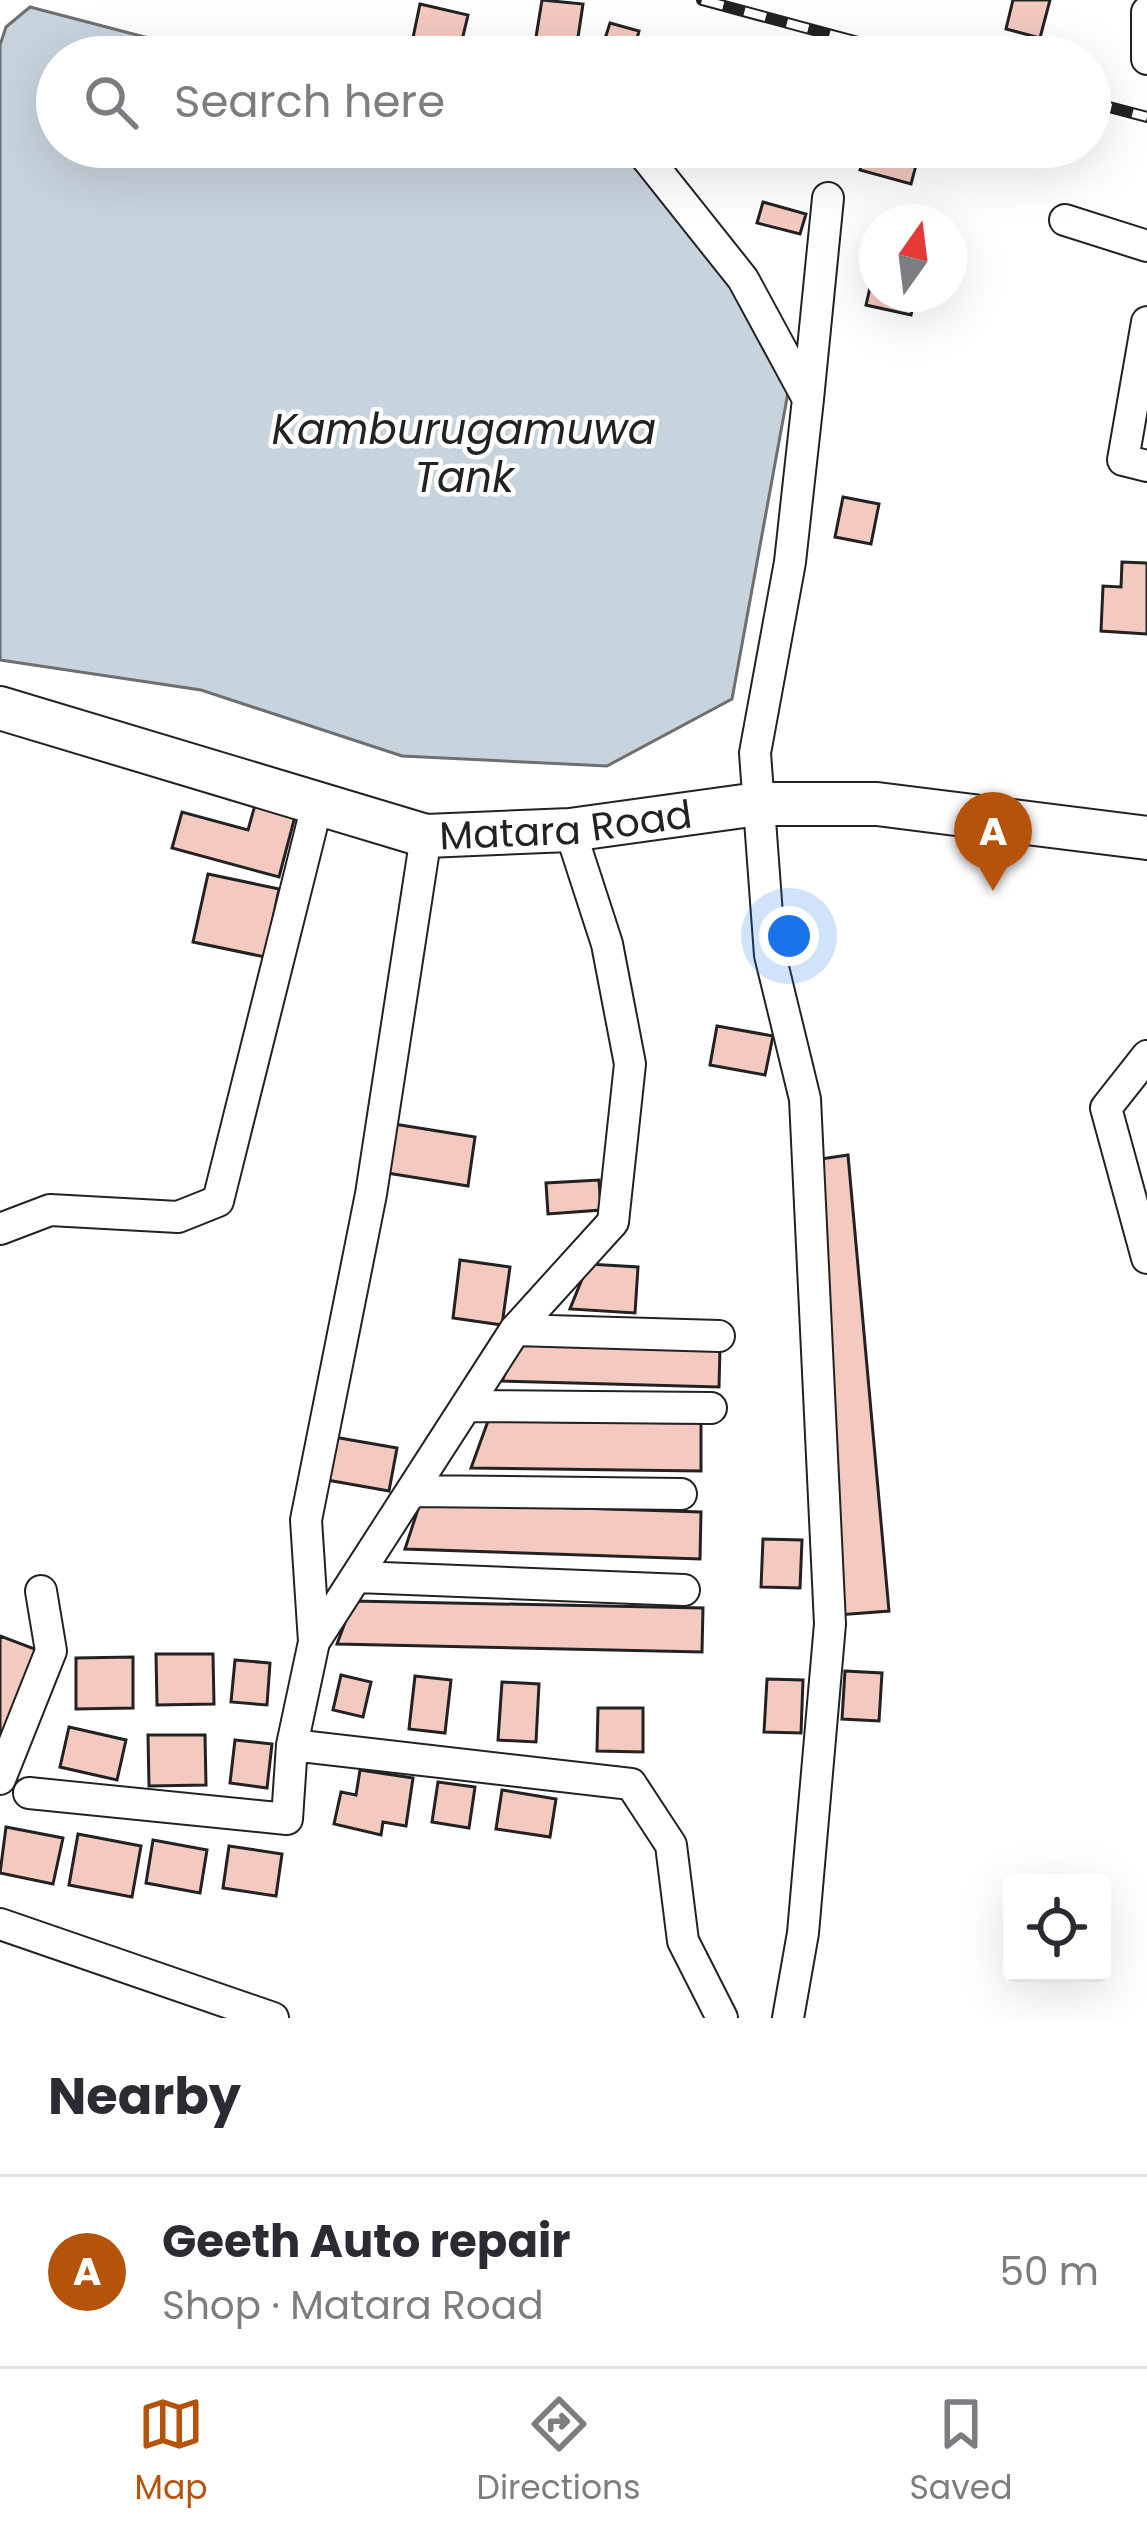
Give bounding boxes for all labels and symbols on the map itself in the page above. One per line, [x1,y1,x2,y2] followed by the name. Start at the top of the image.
[859,204,967,312] north arrow
[272,400,656,507] water label: Kamburugamuwa Tank
[438,786,695,863] street label: Matara Road
[954,792,1032,891] pin: A
[759,906,819,966] your location

